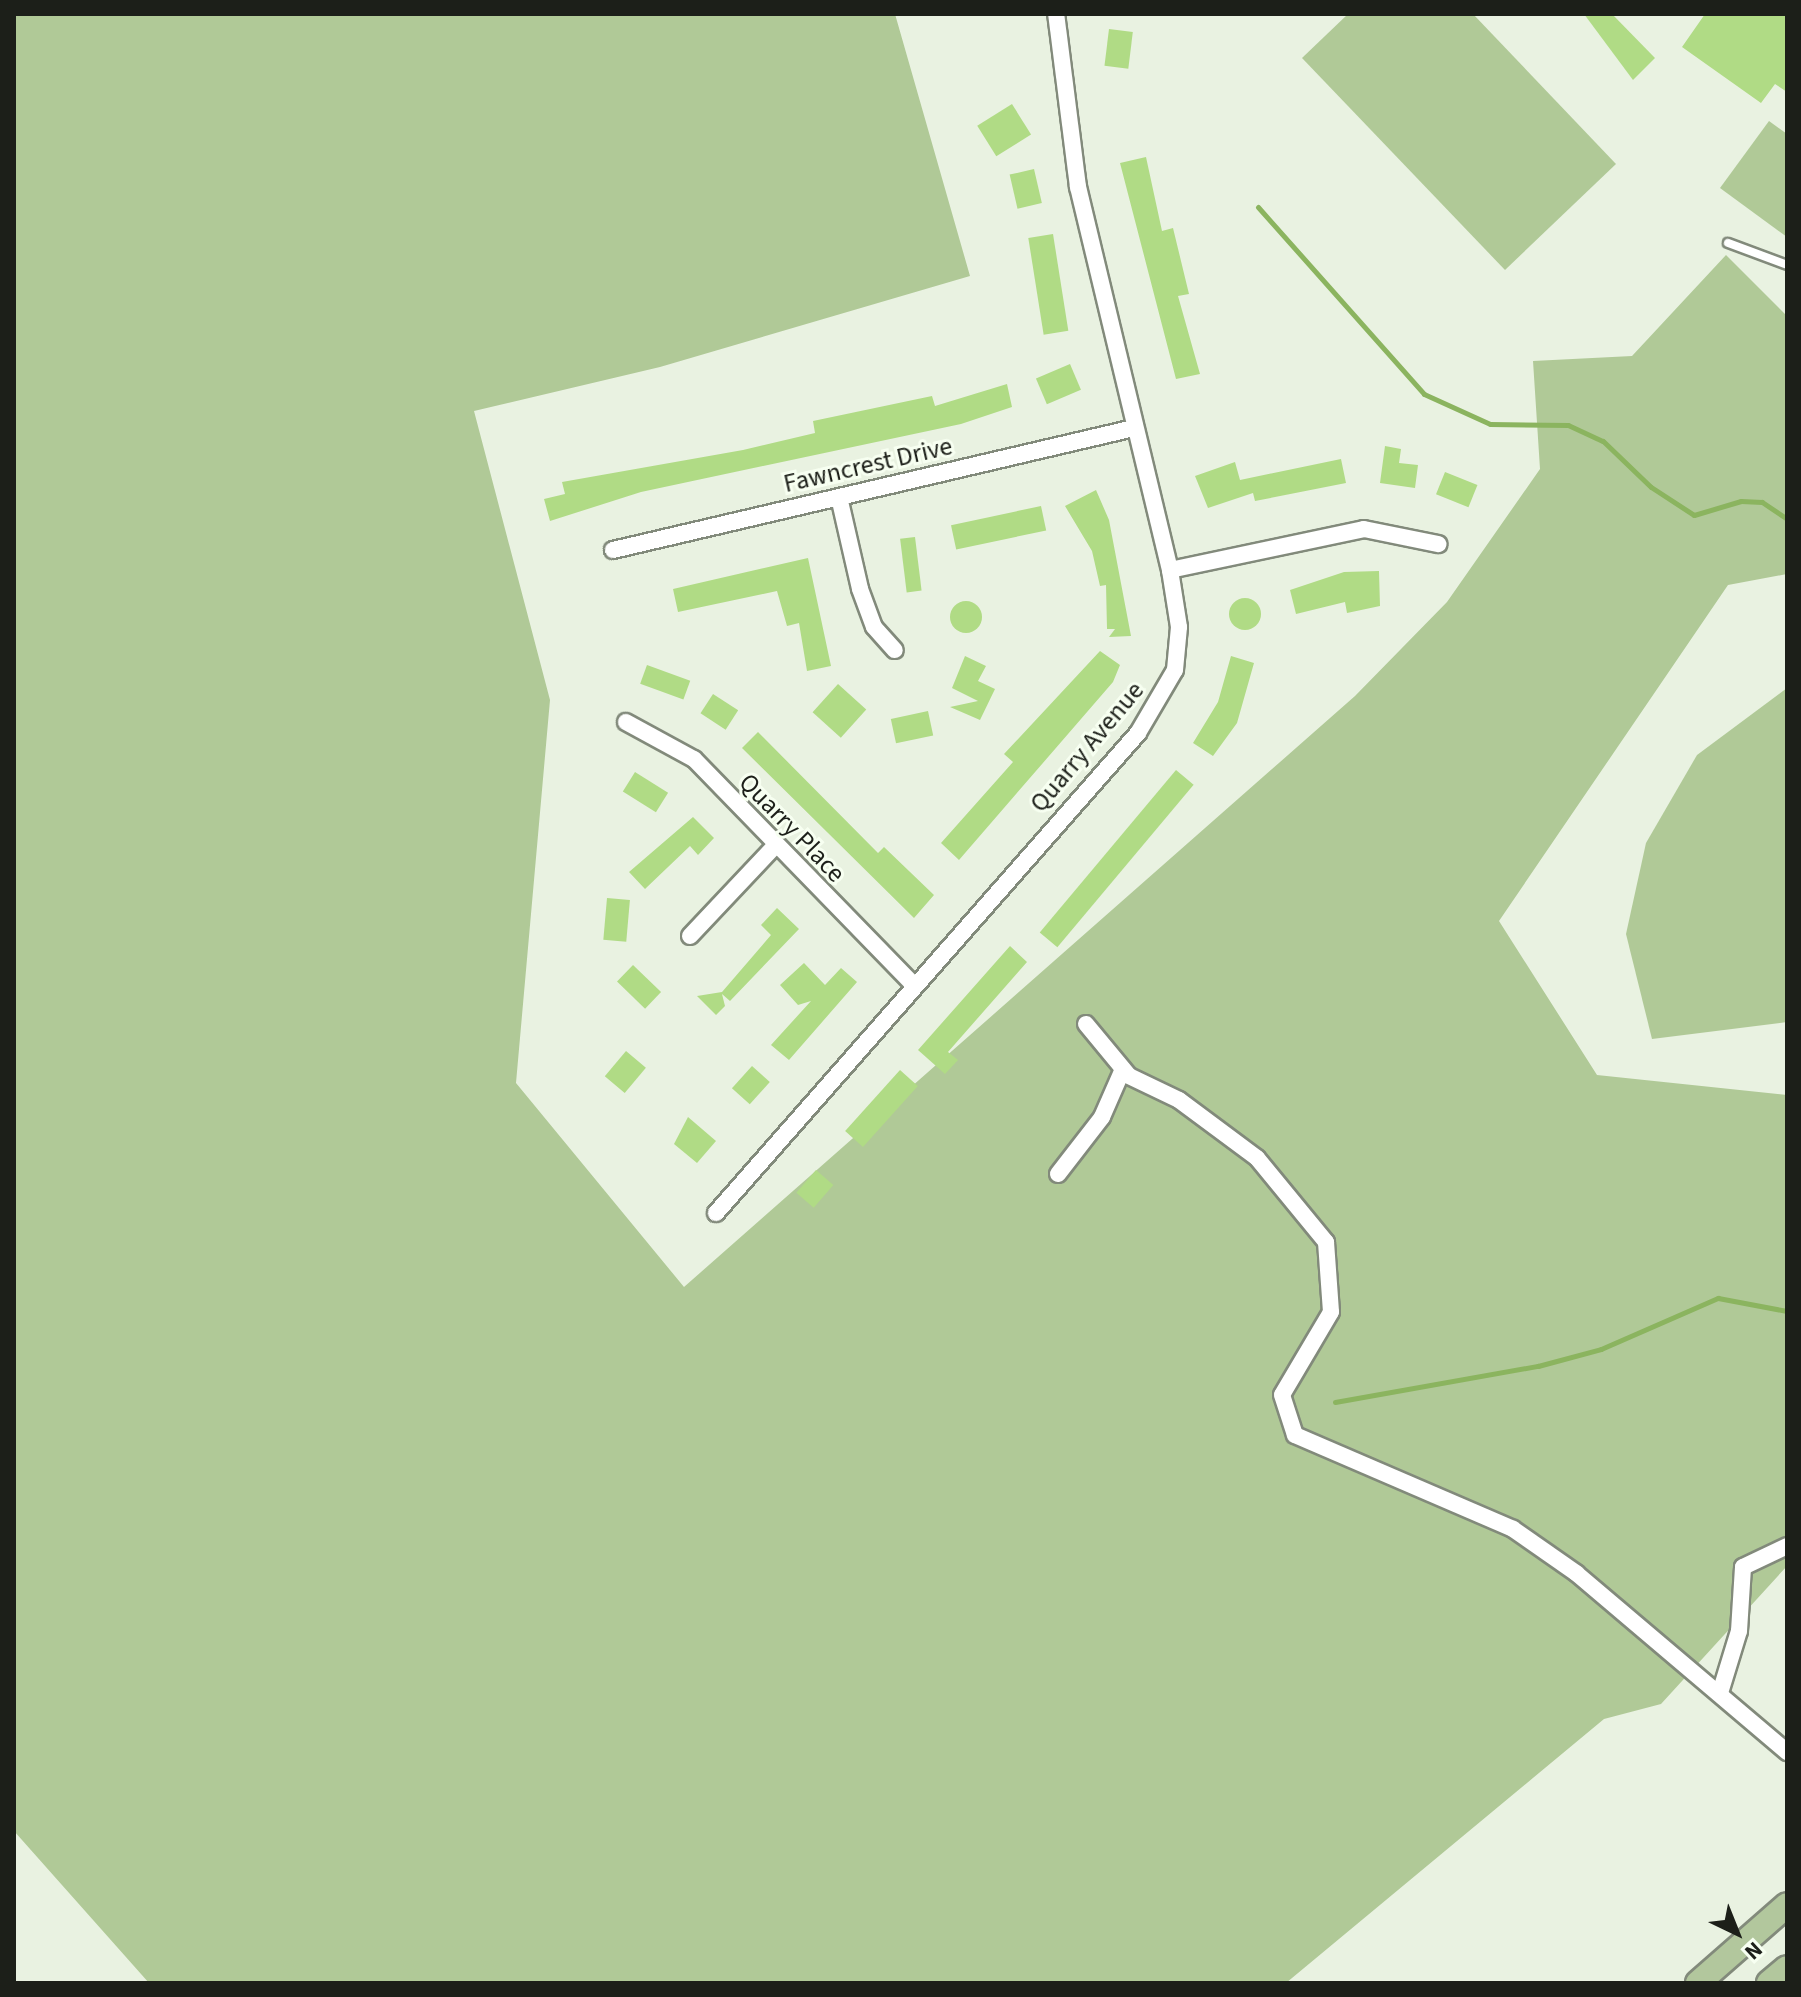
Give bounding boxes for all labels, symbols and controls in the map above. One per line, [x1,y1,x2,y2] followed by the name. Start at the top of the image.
[781,430,955,500] street label: Fawncrest Drive
[1023,675,1151,819] street label: Quarry Avenue
[732,767,852,889] street label: Quarry Place
[1697,1893,1777,1973] north arrow
[1737,1934,1770,1967] text: N

